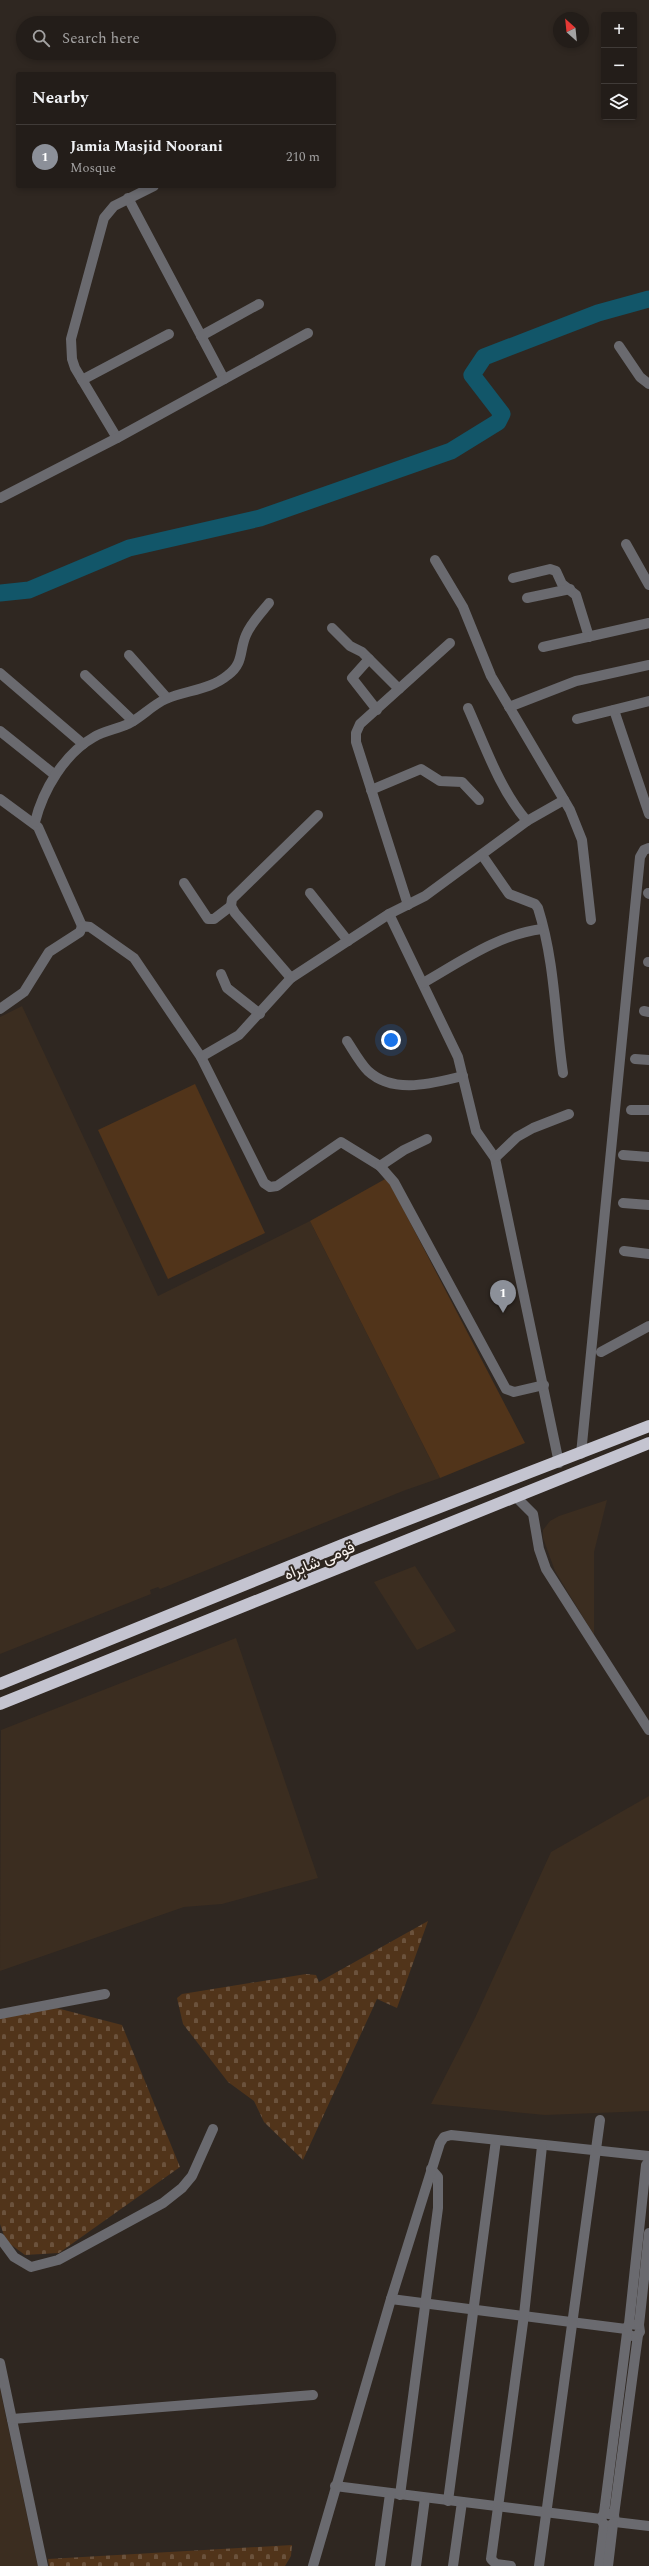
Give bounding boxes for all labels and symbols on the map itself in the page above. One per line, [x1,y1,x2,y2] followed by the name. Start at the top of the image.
[553,12,589,48] north arrow
[381,1030,401,1050] your location
[490,1280,516,1313] pin: 1
[280,1535,359,1587] street label: قومی شاہراہ

